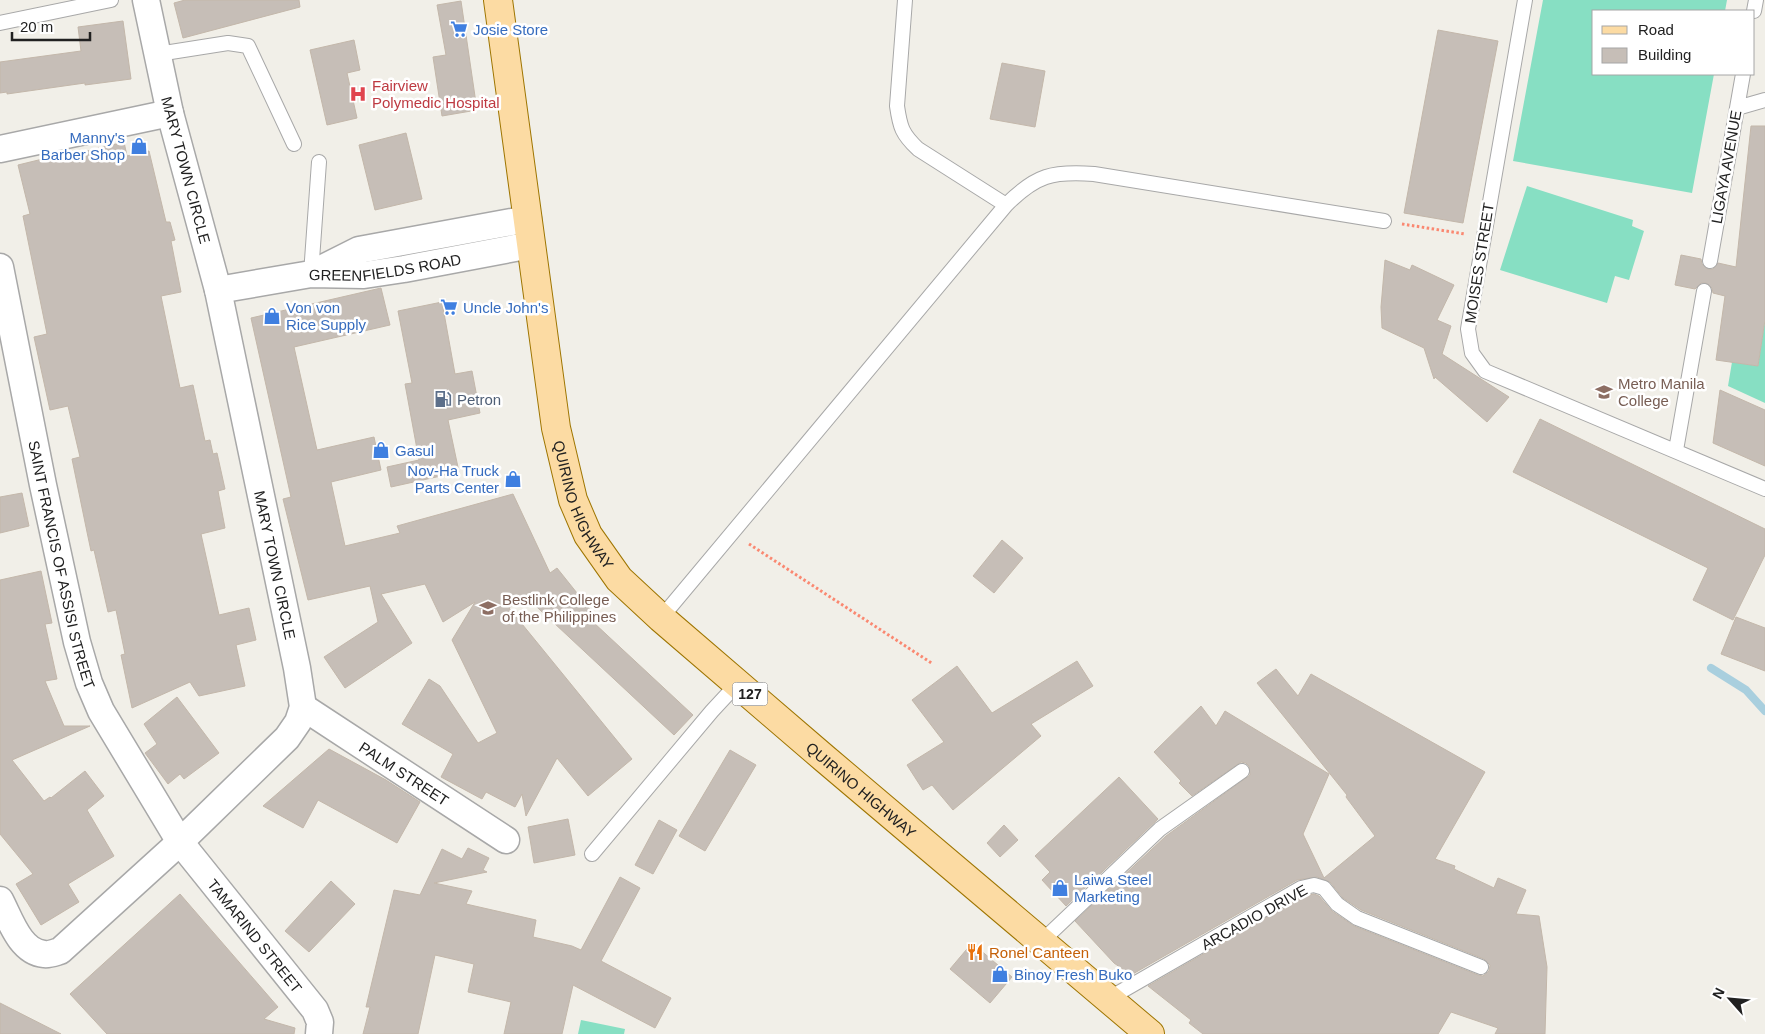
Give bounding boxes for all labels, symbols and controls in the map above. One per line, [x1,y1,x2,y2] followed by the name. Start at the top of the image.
[12,10,90,42] scale bar
[1592,10,1755,75] legend
[20,18,53,35] text: 20 m
[449,19,469,39] supermarket icon: Josie Store
[473,21,548,38] place label: Josie Store
[1638,21,1674,38] text: Road
[1638,46,1691,63] text: Building
[372,77,500,111] place label: Fairview Polymedic Hospital
[348,84,368,104] hospital icon: Fairview Polymedic Hospital
[158,95,214,245] street label: MARY TOWN CIRCLE
[1708,109,1744,225] street label: LIGAYA AVENUE
[41,129,125,163] place label: Manny's Barber Shop
[129,136,149,156] shop icon: Manny's Barber Shop
[1461,202,1497,324] street label: MOISES STREET
[309,250,463,284] street label: GREENFIELDS ROAD
[439,297,459,317] supermarket icon: Uncle John's
[286,299,367,333] place label: Von von Rice Supply
[463,299,548,316] place label: Uncle John's
[262,306,282,326] shop icon: Von von Rice Supply
[1618,375,1705,409] place label: Metro Manila College
[1594,382,1614,402] school or university icon: Metro Manila College
[433,389,453,409] fuel station icon: Petron
[457,391,501,408] place label: Petron
[26,439,99,691] street label: SAINT FRANCIS OF ASSISI STREET
[551,439,618,572] street label: QUIRINO HIGHWAY
[371,440,391,460] shop icon: Gasul
[395,442,434,459] place label: Gasul
[407,462,499,496] place label: Nov-Ha Truck Parts Center
[503,469,523,489] shop icon: Nov-Ha Truck Parts Center
[251,489,299,641] street label: MARY TOWN CIRCLE
[502,591,616,625] place label: Bestlink College of the Philippines
[478,598,498,618] school or university icon: Bestlink College of the Philippines
[732,682,768,706] road number: 127
[356,738,452,809] street label: PALM STREET
[803,738,920,841] street label: QUIRINO HIGHWAY
[1074,871,1152,905] place label: Laiwa Steel Marketing
[204,875,306,996] street label: TAMARIND STREET
[1050,878,1070,898] shop icon: Laiwa Steel Marketing
[1198,881,1310,953] street label: ARCADIO DRIVE
[965,942,985,962] restaurant icon: Ronel Canteen
[989,944,1089,961] place label: Ronel Canteen
[990,964,1010,984] shop icon: Binoy Fresh Buko
[1014,966,1132,983] place label: Binoy Fresh Buko
[1705,974,1755,1024] north arrow
[1709,985,1728,1001] text: N

